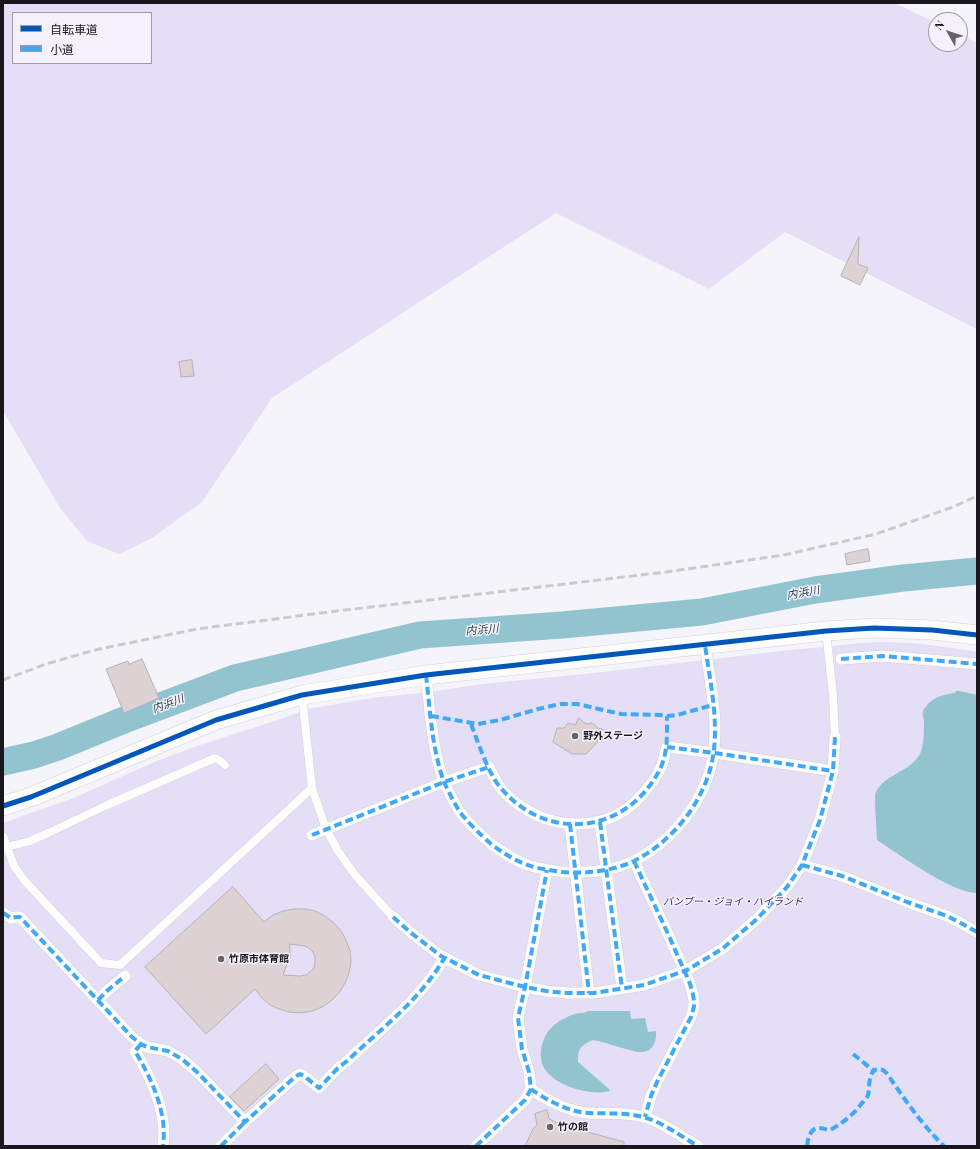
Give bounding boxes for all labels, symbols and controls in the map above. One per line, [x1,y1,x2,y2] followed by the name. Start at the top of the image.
[12,12,152,64] legend
[928,12,968,52] north arrow
[931,17,947,33] text: N
[50,21,98,37] text: 自転車道
[50,41,74,57] text: 小道
[786,584,820,602] water label: 内浜川
[465,622,499,638] water label: 内浜川
[150,692,186,716] water label: 内浜川
[583,730,643,742] place label: 野外ステージ
[570,731,580,741] marker: 野外ステージ
[663,896,803,908] park label: バンブー・ジョイ・ハイランド
[229,953,289,965] place label: 竹原市体育館
[216,954,226,964] marker: 竹原市体育館
[558,1121,588,1133] place label: 竹の館
[545,1122,555,1132] marker: 竹の館

